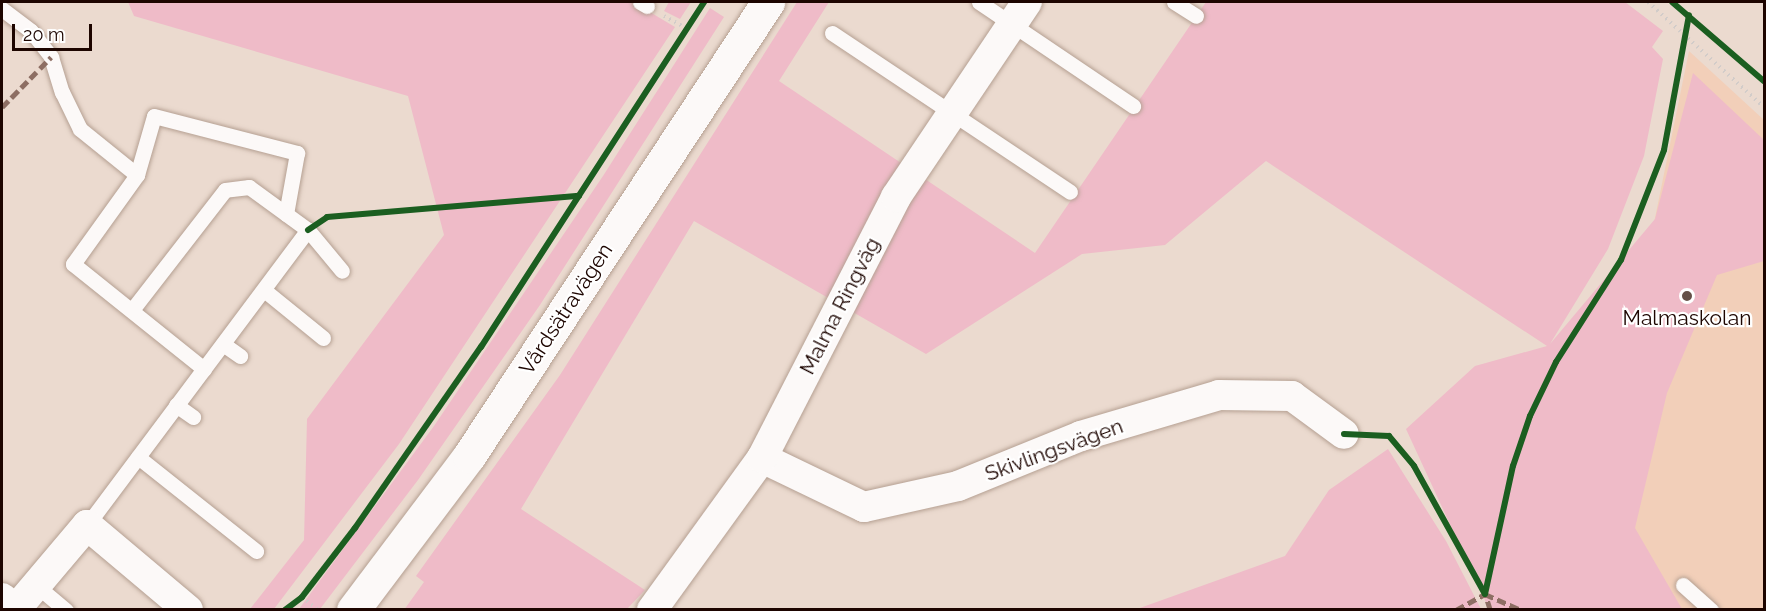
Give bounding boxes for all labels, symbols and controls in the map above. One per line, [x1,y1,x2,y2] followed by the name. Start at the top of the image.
[15,12,94,50] scale bar
[23,24,65,45] text: 20 m
[795,233,885,379] street label: Malma Ringväg
[514,239,618,379] street label: Vårdsätravägen
[1680,289,1694,303] marker: Malmaskolan
[1623,305,1751,331] place label: Malmaskolan
[982,413,1126,487] street label: Skivlingsvägen

